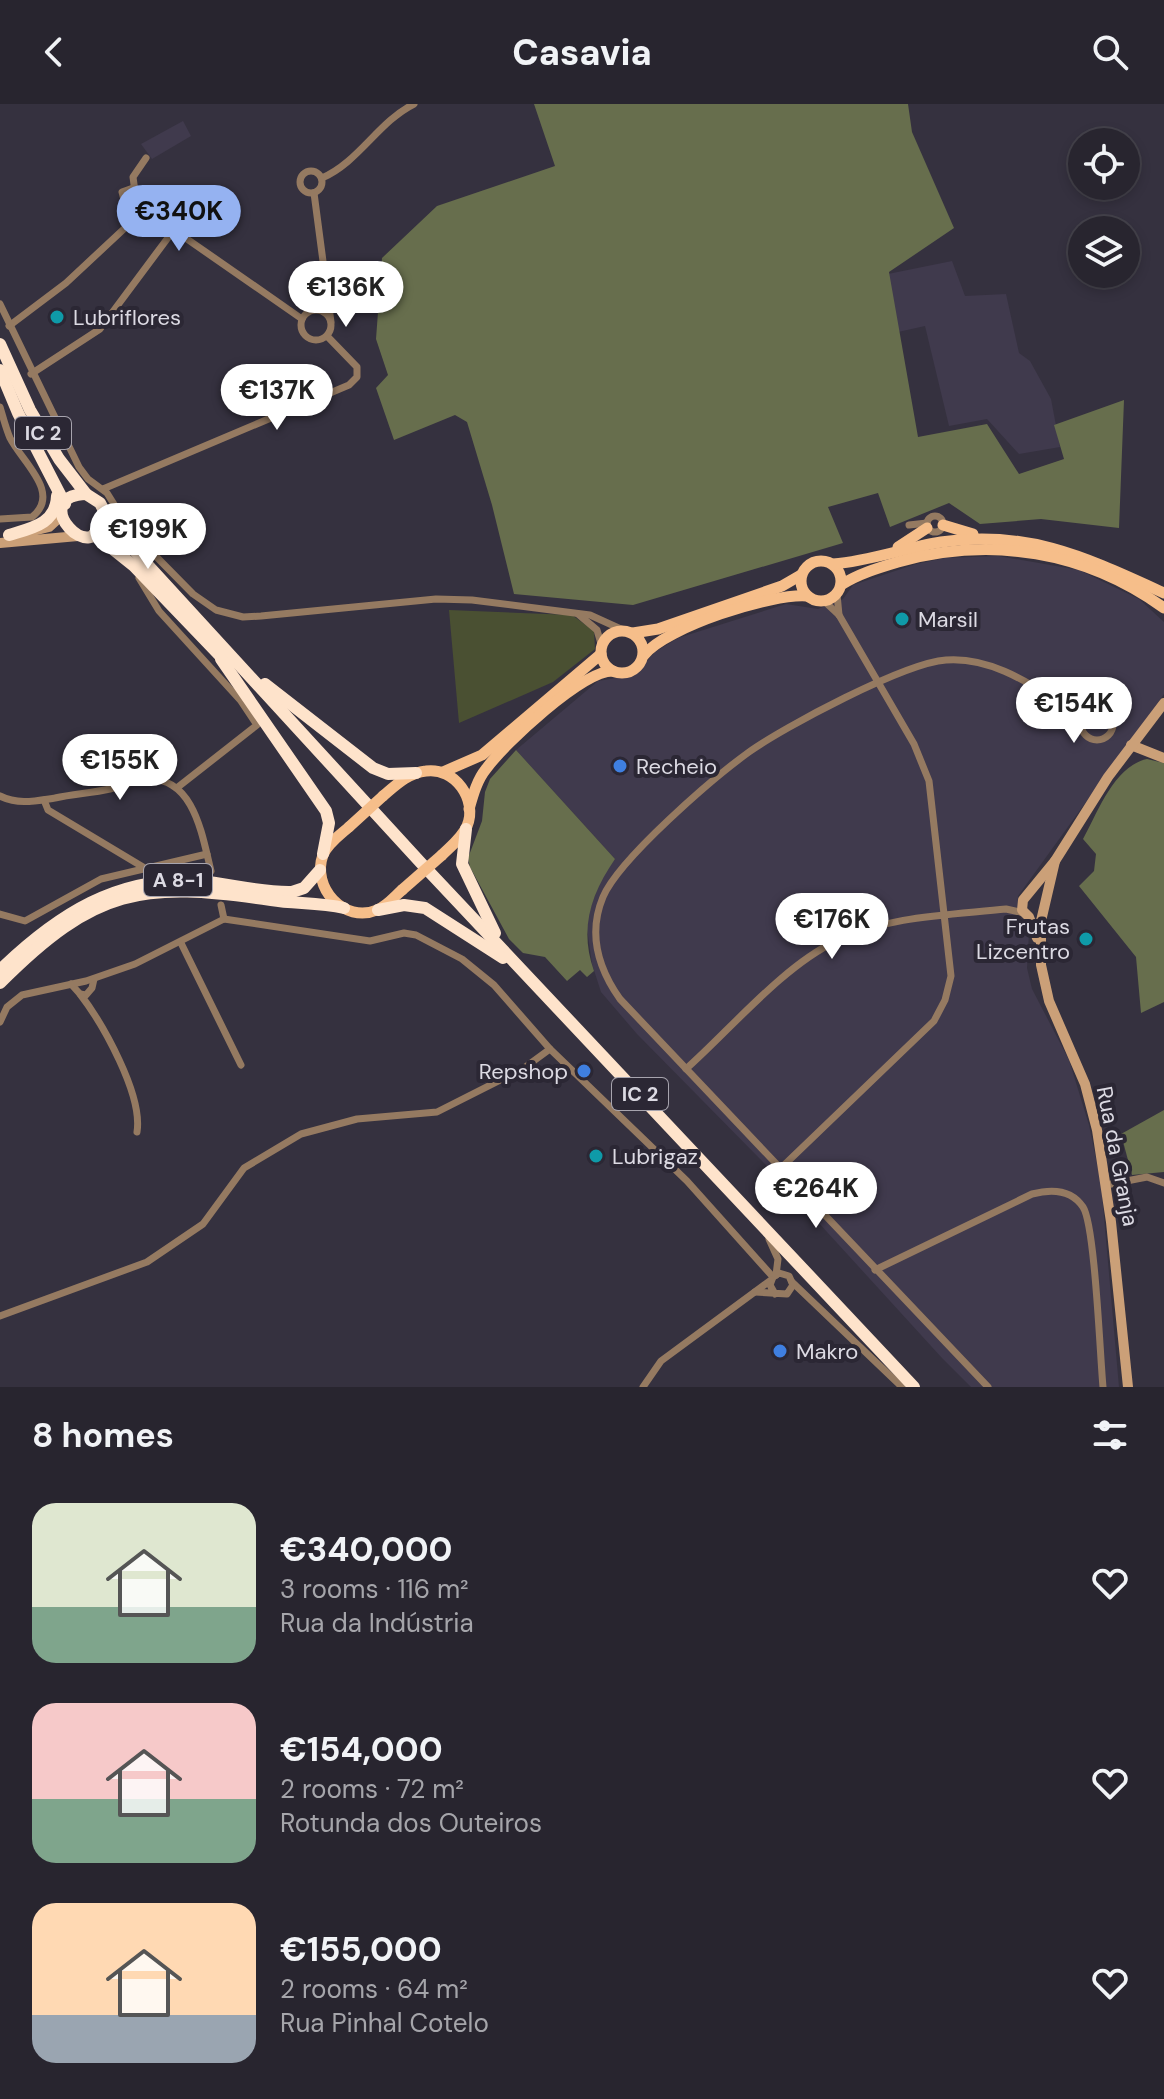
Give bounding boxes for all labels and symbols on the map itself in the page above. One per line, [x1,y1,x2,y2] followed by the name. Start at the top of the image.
[123,185,235,253] pin: €340K
[290,261,402,329] pin: €136K
[73,303,181,332] place label: Lubriflores
[48,308,66,326] marker: Lubriflores
[221,364,333,432] pin: €137K
[15,417,71,449] road number: IC 2
[92,503,204,571] pin: €199K
[918,605,978,634] place label: Marsil
[893,610,911,628] marker: Marsil
[1018,677,1130,745] pin: €154K
[64,734,176,802] pin: €155K
[636,752,717,781] place label: Recheio
[611,757,629,775] marker: Recheio
[144,864,212,896] road number: A 8-1
[776,893,888,961] pin: €176K
[976,912,1070,966] place label: Frutas Lizcentro
[1077,930,1095,948] marker: Frutas Lizcentro
[479,1057,568,1086] place label: Repshop
[575,1062,593,1080] marker: Repshop
[612,1078,668,1110] road number: IC 2
[1090,1084,1145,1228] street label: Rua da Granja
[612,1142,698,1171] place label: Lubrigaz
[587,1147,605,1165] marker: Lubrigaz
[760,1162,872,1230] pin: €264K
[796,1337,858,1366] place label: Makro
[771,1342,789,1360] marker: Makro

